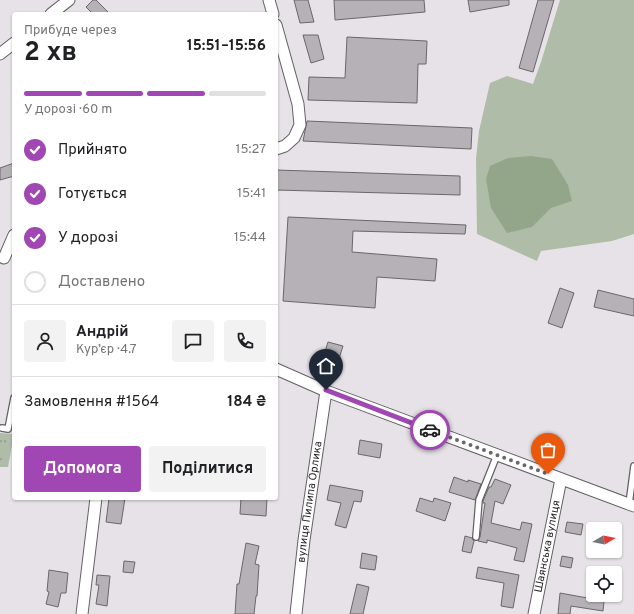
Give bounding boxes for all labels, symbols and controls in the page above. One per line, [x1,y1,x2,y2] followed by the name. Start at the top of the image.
[24,23,117,39] text: Прибуде через
[24,37,77,70] text: 2 хв
[187,37,266,56] text: 15:51–15:56
[24,102,112,118] text: У дорозі · 60 m
[24,139,46,161] icon: check
[58,141,127,160] text: Прийнято
[236,142,266,158] text: 15:27
[24,183,46,205] icon: check
[58,185,127,204] text: Готується
[237,186,266,202] text: 15:41
[24,227,46,249] icon: check
[58,229,118,248] text: У дорозі
[234,230,266,246] text: 15:44
[58,273,145,292] text: Доставлено
[24,320,66,362] button: person
[172,320,214,362] button: chat
[224,320,266,362] button: phone
[76,323,129,342] text: Андрій
[76,342,137,358] text: Кур’єр · 4.7
[309,349,343,390] pin
[315,355,337,377] icon: home
[24,393,159,412] text: Замовлення #1564
[227,393,266,412] text: 184 ₴
[410,410,450,450] courier
[419,419,441,441] icon: car
[531,433,565,474] pin
[537,439,559,461] icon: bag
[295,440,326,563] street label: вулиця Пилипа Орлика
[24,446,141,492] button: Допомога
[149,446,266,492] button: Поділитися
[531,499,564,594] street label: Шаянська вулиця
[586,522,622,558] north arrow
[586,522,622,602] map controls
[586,566,622,602] button: locate

